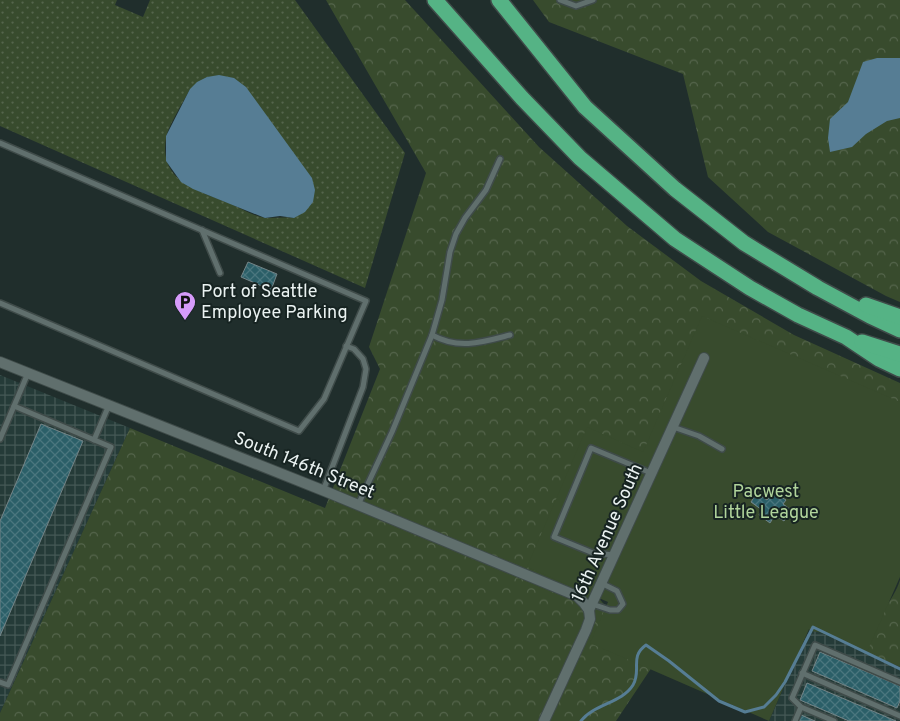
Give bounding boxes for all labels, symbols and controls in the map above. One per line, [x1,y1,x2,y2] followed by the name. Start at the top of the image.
[201,281,348,325] place label: Port of Seattle Employee Parking
[173,290,197,321] parking icon: Port of Seattle Employee Parking
[230,427,378,505] street label: South 146th Street
[567,460,649,606] street label: 16th Avenue South
[713,481,819,525] park label: Pacwest Little League

